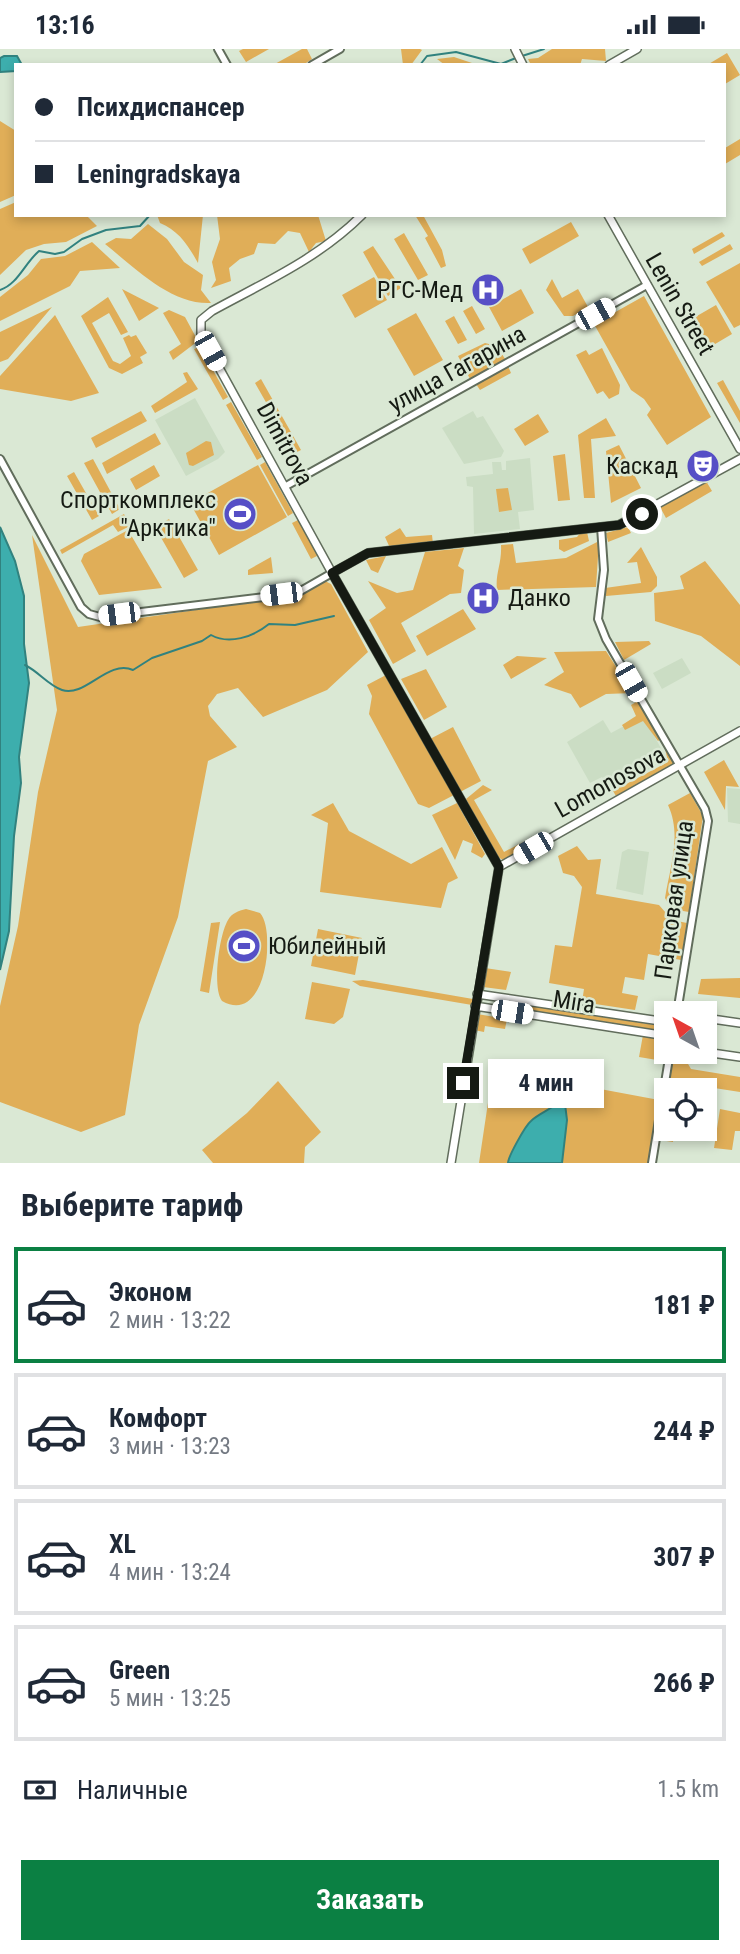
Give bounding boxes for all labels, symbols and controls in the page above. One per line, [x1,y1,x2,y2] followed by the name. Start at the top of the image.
[35,10,95,40] text: 13:16
[77,92,245,122] text: Психдиспансер
[77,159,240,189] text: Leningradskaya
[640,248,720,360] street label: Lenin Street
[469,271,507,309] hospital icon: РГС-Мед
[377,276,463,304] place label: РГС-Мед
[572,295,619,333] car
[384,320,530,418] street label: улица Гагарина
[191,328,230,374] car
[251,398,319,490] street label: Dimitrova
[684,447,722,485] theatre icon: Каскад
[606,452,678,480] place label: Каскад
[60,486,216,542] place label: Спорткомплекс "Арктика"
[221,495,259,533] sports icon: Спорткомплекс "Арктика"
[626,498,658,530] route start
[464,579,502,617] hospital icon: Данко
[259,581,304,607] car
[508,584,571,612] place label: Данко
[97,601,142,627] car
[612,659,651,705] car
[550,740,670,824] street label: Lomonosova
[649,819,699,981] street label: Парковая улица
[510,828,557,868] car
[225,927,263,965] sports icon: Юбилейный
[268,932,387,960] place label: Юбилейный
[551,985,597,1019] street label: Mira
[490,998,535,1026] car
[654,1001,718,1064] north arrow
[654,1001,717,1141] map controls
[488,1059,603,1107] callout: 4 мин
[447,1067,479,1099] route end
[518,1070,574,1097] text: 4 мин
[654,1078,717,1141] button: locate
[21,1186,243,1224] text: Выберите тариф
[25,1274,88,1337] icon: car
[109,1277,192,1307] text: Эконом
[653,1290,715,1320] text: 181 ₽
[109,1307,231,1334] text: 2 мин · 13:22
[25,1400,88,1463] icon: car
[109,1403,207,1433] text: Комфорт
[653,1416,715,1446] text: 244 ₽
[109,1433,231,1460] text: 3 мин · 13:23
[25,1526,88,1589] icon: car
[109,1529,136,1559] text: XL
[653,1542,715,1572] text: 307 ₽
[109,1559,231,1586] text: 4 мин · 13:24
[25,1652,88,1715] icon: car
[109,1655,170,1685] text: Green
[653,1668,715,1698] text: 266 ₽
[109,1685,231,1712] text: 5 мин · 13:25
[21,1771,59,1809] icon: cash
[77,1775,188,1805] text: Наличные
[657,1776,719,1803] text: 1.5 km
[21,1860,719,1940] button: Заказать

